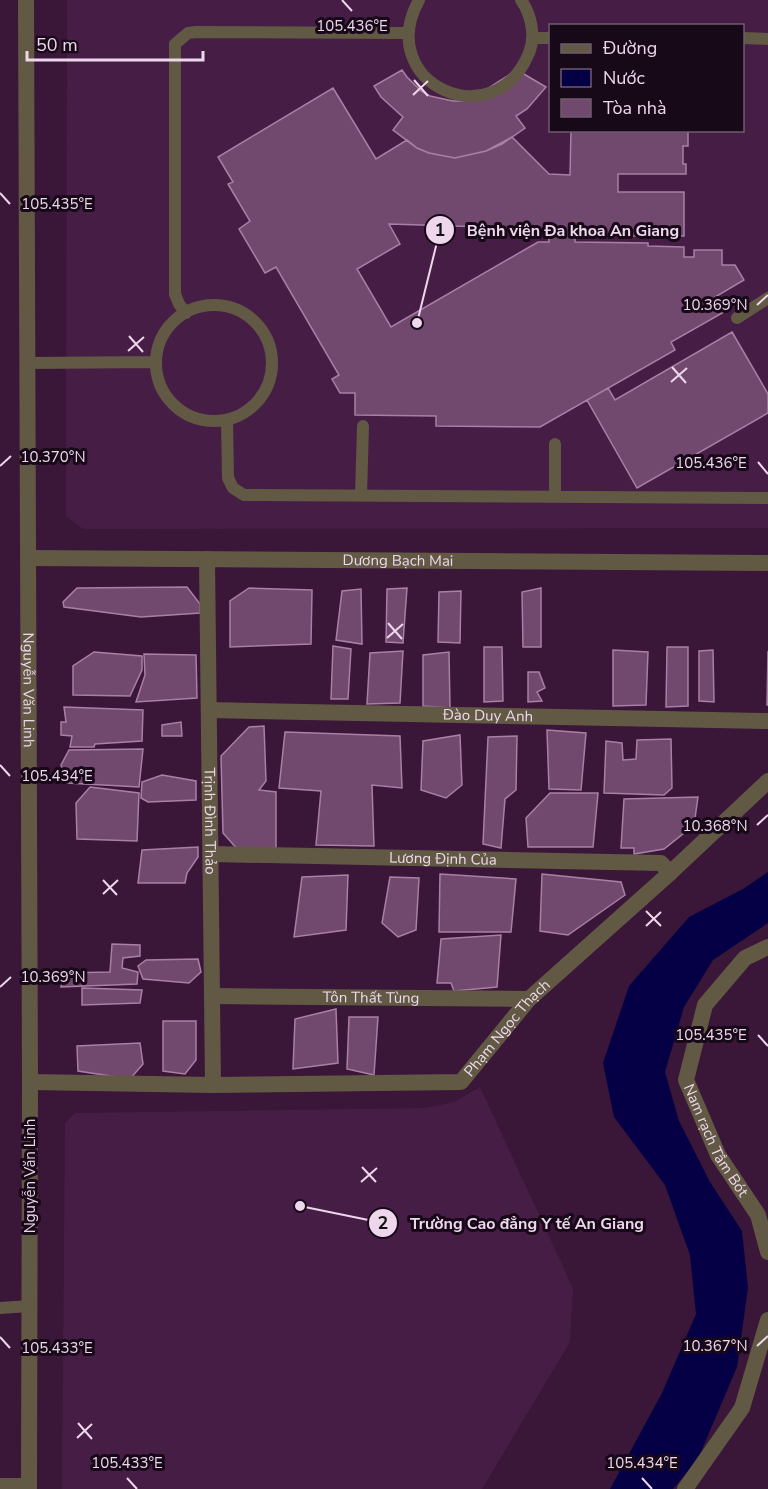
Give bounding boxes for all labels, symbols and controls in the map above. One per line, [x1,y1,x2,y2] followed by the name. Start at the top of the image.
[316,16,388,36] text: 105.436°E
[27,24,202,62] scale bar
[549,24,744,132] legend
[36,33,78,57] text: 50 m
[602,36,657,60] text: Đường
[603,66,645,90] text: Nước
[603,96,667,120] text: Tòa nhà
[21,194,93,214] text: 105.435°E
[425,213,691,247] callout: Bệnh viện Đa khoa An Giang
[435,218,445,242] text: 1
[467,220,679,242] text: Bệnh viện Đa khoa An Giang
[682,295,748,315] text: 10.369°N
[20,447,86,467] text: 10.370°N
[675,453,747,473] text: 105.436°E
[343,550,453,571] street label: Dương Bạch Mai
[18,633,39,747] street label: Nguyễn Văn Linh
[442,705,533,726] street label: Đào Duy Anh
[21,766,93,786] text: 105.434°E
[199,767,221,875] street label: Trịnh Đình Thảo
[682,816,748,836] text: 10.368°N
[389,848,497,870] street label: Lương Định Của
[20,967,86,987] text: 10.369°N
[459,975,554,1081] street label: Phạm Ngọc Thạch
[322,987,420,1008] street label: Tôn Thất Tùng
[675,1025,747,1045] text: 105.435°E
[679,1081,753,1201] street label: Nam rạch Tầm Bót
[20,1119,40,1233] street label: Nguyễn Văn Linh
[368,1206,656,1240] callout: Trường Cao đẳng Y tế An Giang
[378,1211,388,1235] text: 2
[410,1213,644,1235] text: Trường Cao đẳng Y tế An Giang
[682,1336,748,1356] text: 10.367°N
[21,1338,93,1358] text: 105.433°E
[91,1453,163,1473] text: 105.433°E
[606,1453,678,1473] text: 105.434°E

